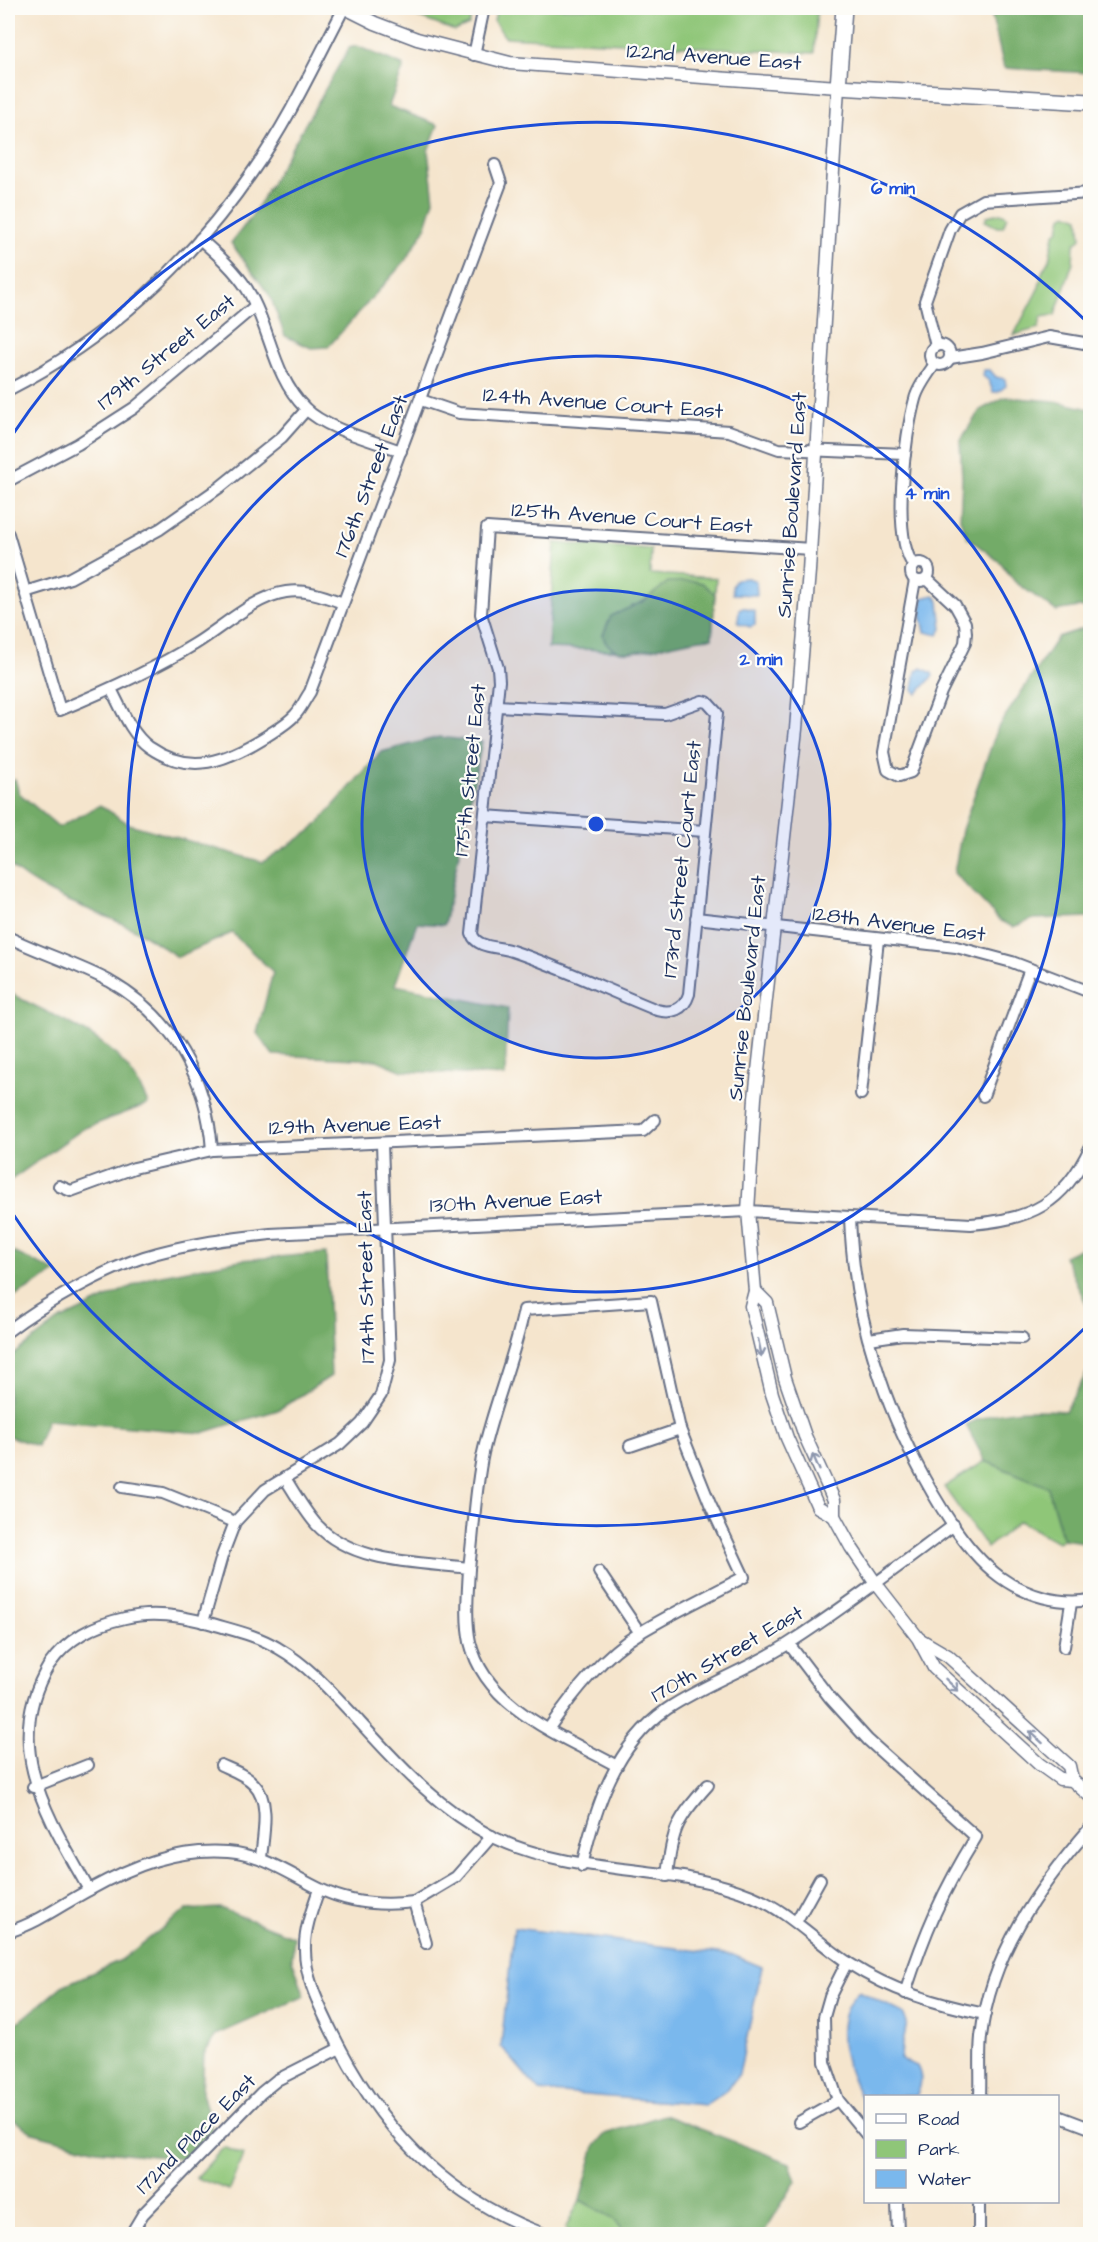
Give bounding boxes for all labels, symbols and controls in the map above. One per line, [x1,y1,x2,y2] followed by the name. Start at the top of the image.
[626,36,803,78] street label: 122nd Avenue East
[871,176,915,201] text: 6 min
[91,287,242,417] street label: 179th Street East
[482,380,725,426] street label: 124th Avenue Court East
[327,390,415,561] street label: 176th Street East
[770,391,814,619] street label: Sunrise Boulevard East
[904,481,950,506] text: 4 min
[511,495,754,541] street label: 125th Avenue Court East
[738,647,783,672] text: 2 min
[447,682,494,858] street label: 175th Street East
[655,739,709,979] street label: 173rd Street Court East
[586,814,606,834] centre of rings
[721,873,773,1102] street label: Sunrise Boulevard East
[811,899,988,949] street label: 128th Avenue East
[268,1107,442,1143] street label: 129th Avenue East
[429,1182,603,1220] street label: 130th Avenue East
[350,1190,382,1364] street label: 174th Street East
[755,1338,766,1357] one-way arrow
[810,1453,821,1471] one-way arrow
[645,1598,809,1709] street label: 170th Street East
[944,1678,959,1692] one-way arrow
[1029,1730,1044,1744] one-way arrow
[129,2067,263,2201] street label: 172nd Place East
[864,2095,1059,2203] legend
[918,2107,959,2132] text: Road
[918,2137,960,2162] text: Park
[918,2167,971,2192] text: Water

